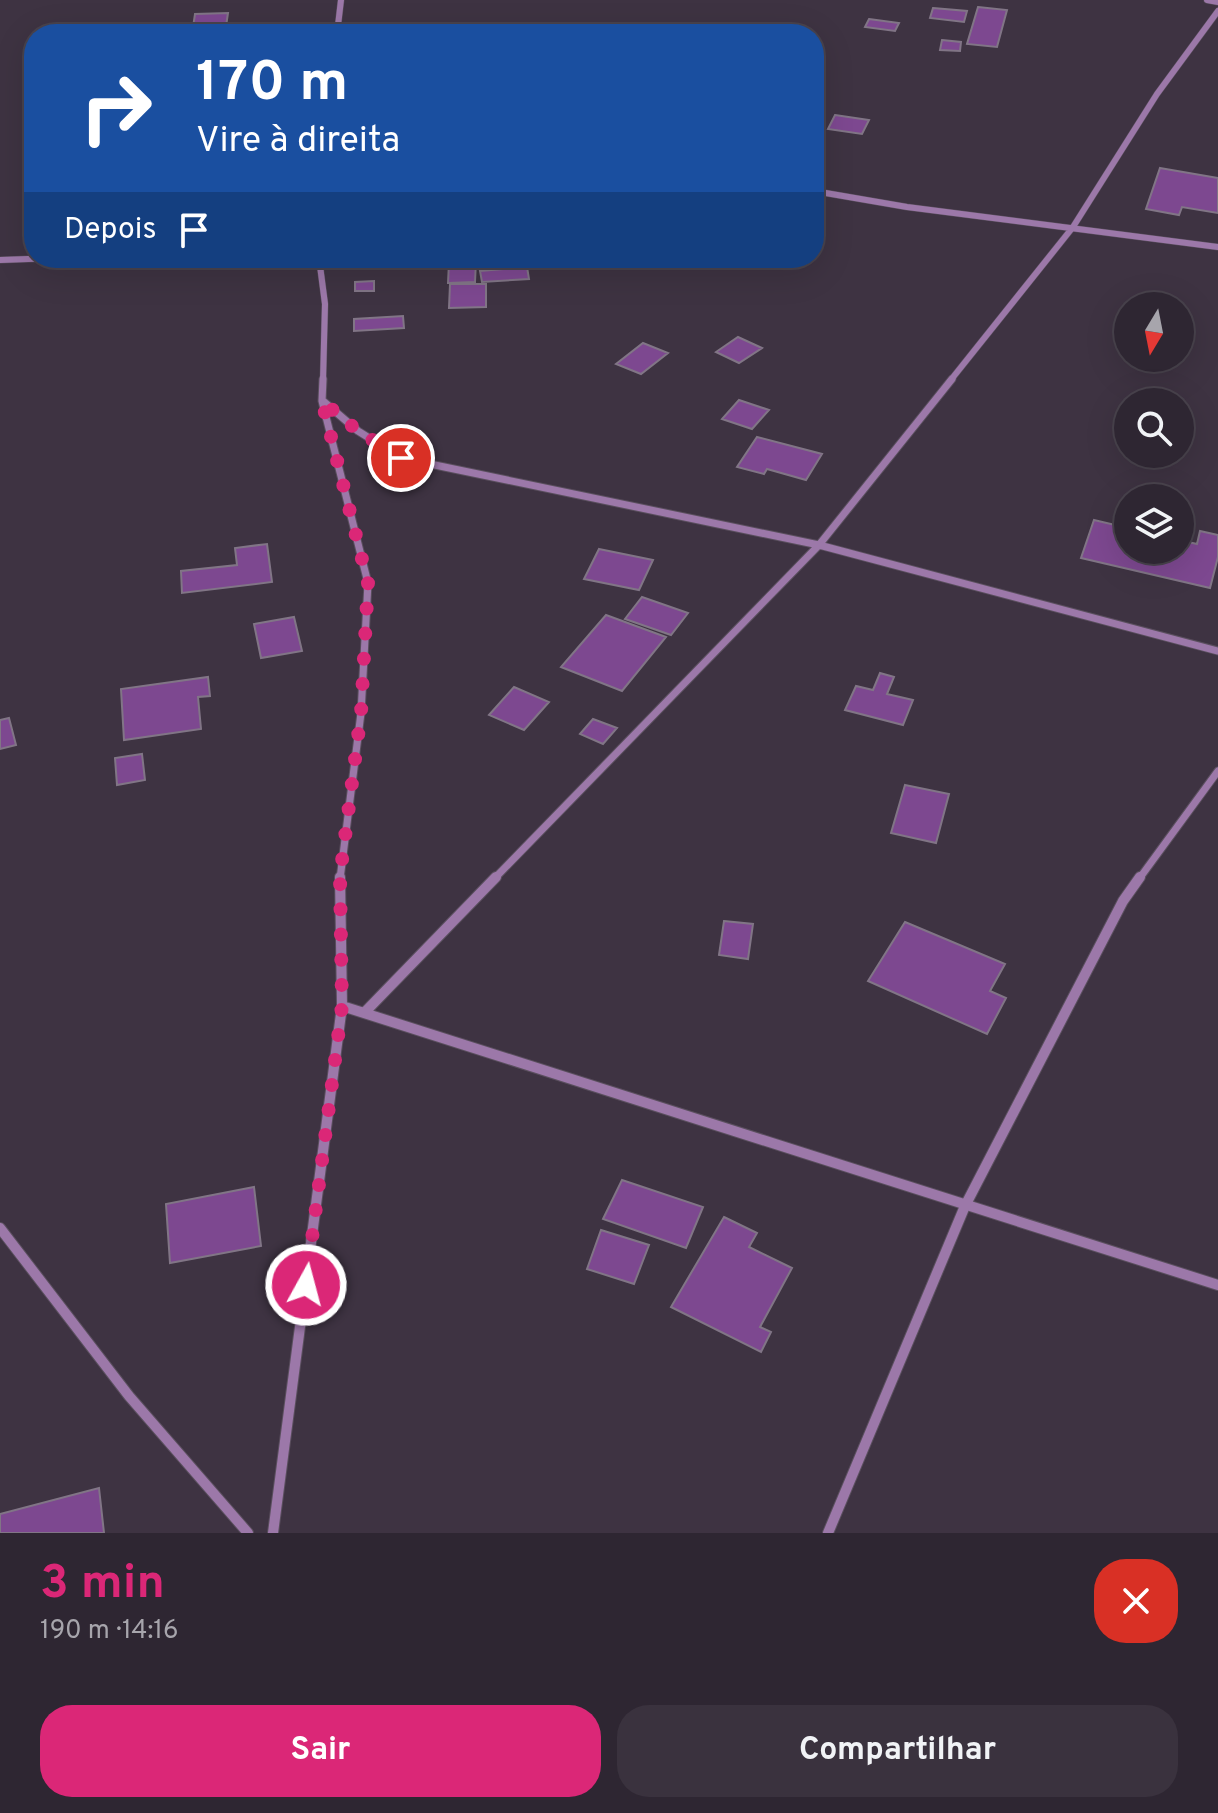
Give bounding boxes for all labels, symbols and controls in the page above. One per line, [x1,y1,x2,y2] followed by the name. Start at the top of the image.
[196,50,348,120] text: 170 m
[64,56,168,160] icon: right
[196,119,400,165] text: Vire à direita
[172,208,216,252] icon: arrive
[64,212,156,249] text: Depois
[1114,292,1194,372] north arrow
[1114,292,1194,564] map controls
[1114,388,1194,468] button: search
[367,424,435,492] pin
[379,436,423,480] icon: arrive
[1114,484,1194,564] button: layers
[264,1243,348,1327] position arrow
[40,1555,165,1615] text: 3 min
[1094,1559,1178,1643] button: close
[40,1615,178,1648] text: 190 m · 14:16
[40,1705,601,1797] button: Sair
[617,1705,1178,1797] button: Compartilhar

